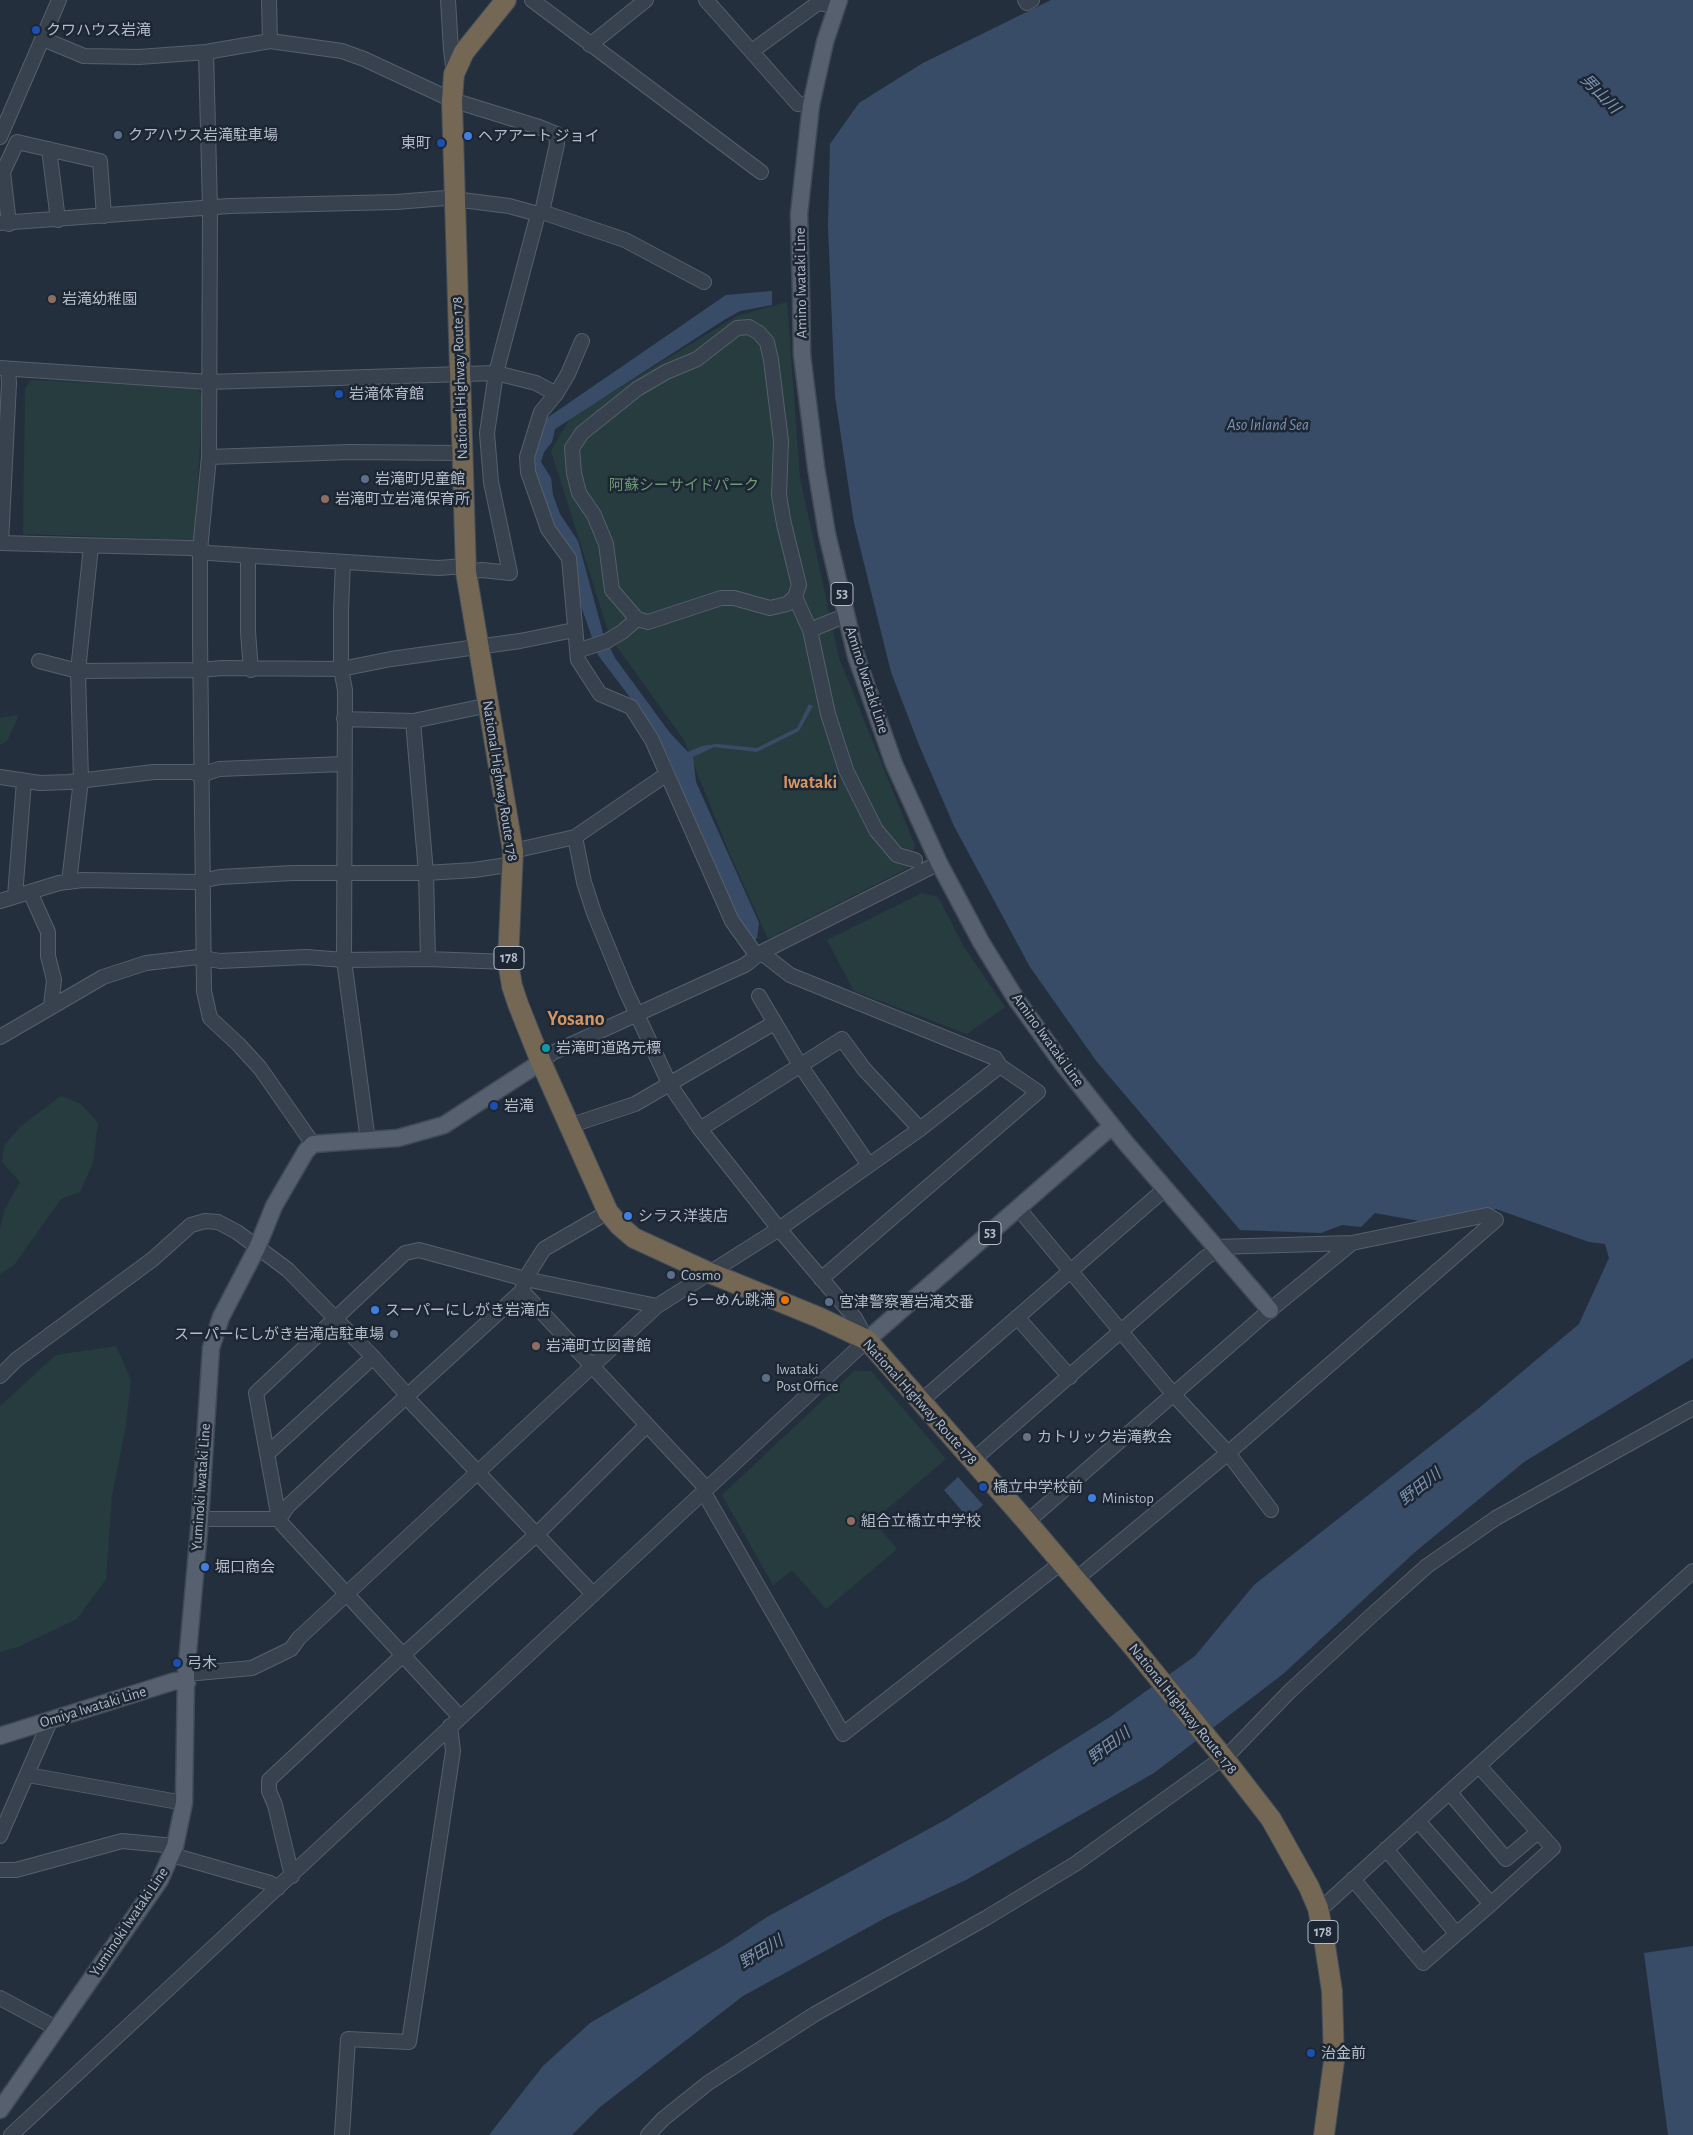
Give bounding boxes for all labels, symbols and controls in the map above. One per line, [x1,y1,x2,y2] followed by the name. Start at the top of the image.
[46,21,151,39] place label: クワハウス岩滝
[30,24,42,36] marker: クワハウス岩滝
[1576,70,1624,118] water label: 男山川
[128,126,278,144] place label: クアハウス岩滝駐車場
[478,127,600,145] place label: ヘアアート ジョイ
[112,129,124,141] marker: クアハウス岩滝駐車場
[462,130,474,142] marker: ヘアアート ジョイ
[401,134,431,152] place label: 東町
[435,137,447,149] marker: 東町
[791,227,811,339] street label: Amino Iwataki Line
[62,290,137,308] place label: 岩滝幼稚園
[46,293,58,305] marker: 岩滝幼稚園
[448,296,472,460] street label: National Highway Route 178
[349,385,424,403] place label: 岩滝体育館
[333,388,345,400] marker: 岩滝体育館
[1227,415,1309,435] water label: Aso Inland Sea
[375,470,465,488] place label: 岩滝町児童館
[359,473,371,485] marker: 岩滝町児童館
[609,476,759,494] park label: 阿蘇シーサイドパーク
[335,490,470,508] place label: 岩滝町立岩滝保育所
[319,493,331,505] marker: 岩滝町立岩滝保育所
[831,582,853,606] road number: 53
[841,624,893,736] street label: Amino Iwataki Line
[478,699,522,863] street label: National Highway Route 178
[783,772,837,794] district label: Iwataki
[494,946,524,970] road number: 178
[1008,990,1088,1090] street label: Amino Iwataki Line
[547,1007,605,1031] district label: Yosano
[556,1039,661,1057] place label: 岩滝町道路元標
[540,1042,552,1054] marker: 岩滝町道路元標
[504,1097,534,1115] place label: 岩滝
[488,1100,500,1112] marker: 岩滝
[638,1207,728,1225] place label: シラス洋装店
[622,1210,634,1222] marker: シラス洋装店
[979,1222,1001,1244] road number: 53
[681,1266,721,1284] place label: Cosmo
[665,1269,677,1281] marker: Cosmo
[685,1291,775,1309] place label: らーめん跳満
[839,1293,974,1311] place label: 宮津警察署岩滝交番
[779,1294,791,1306] marker: らーめん跳満
[823,1296,835,1308] marker: 宮津警察署岩滝交番
[385,1301,550,1319] place label: スーパーにしがき岩滝店
[369,1304,381,1316] marker: スーパーにしがき岩滝店
[174,1325,384,1343] place label: スーパーにしがき岩滝店駐車場
[388,1328,400,1340] marker: スーパーにしがき岩滝店駐車場
[859,1335,981,1469] street label: National Highway Route 178
[546,1337,651,1355] place label: 岩滝町立図書館
[530,1340,542,1352] marker: 岩滝町立図書館
[776,1360,838,1395] place label: Iwataki Post Office
[760,1372,772,1384] marker: Iwataki Post Office
[188,1423,214,1551] street label: Yuminoki Iwataki Line
[1037,1428,1172,1446] place label: カトリック岩滝教会
[1021,1431,1033,1443] marker: カトリック岩滝教会
[1395,1465,1445,1509] water label: 野田川
[993,1478,1083,1496] place label: 橋立中学校前
[977,1481,989,1493] marker: 橋立中学校前
[1102,1489,1154,1507] place label: Ministop
[1086,1492,1098,1504] marker: Ministop
[861,1512,981,1530] place label: 組合立橋立中学校
[845,1515,857,1527] marker: 組合立橋立中学校
[215,1558,275,1576] place label: 堀口商会
[199,1561,211,1573] marker: 堀口商会
[1125,1640,1241,1778] street label: National Highway Route 178
[187,1654,217,1672] place label: 弓木
[171,1657,183,1669] marker: 弓木
[38,1682,148,1732] street label: Omiya Iwataki Line
[1084,1724,1134,1768] water label: 野田川
[86,1864,172,1980] street label: Yuminoki Iwataki Line
[1308,1920,1338,1944] road number: 178
[735,1931,787,1973] water label: 野田川
[1321,2044,1366,2062] place label: 治金前
[1305,2047,1317,2059] marker: 治金前

